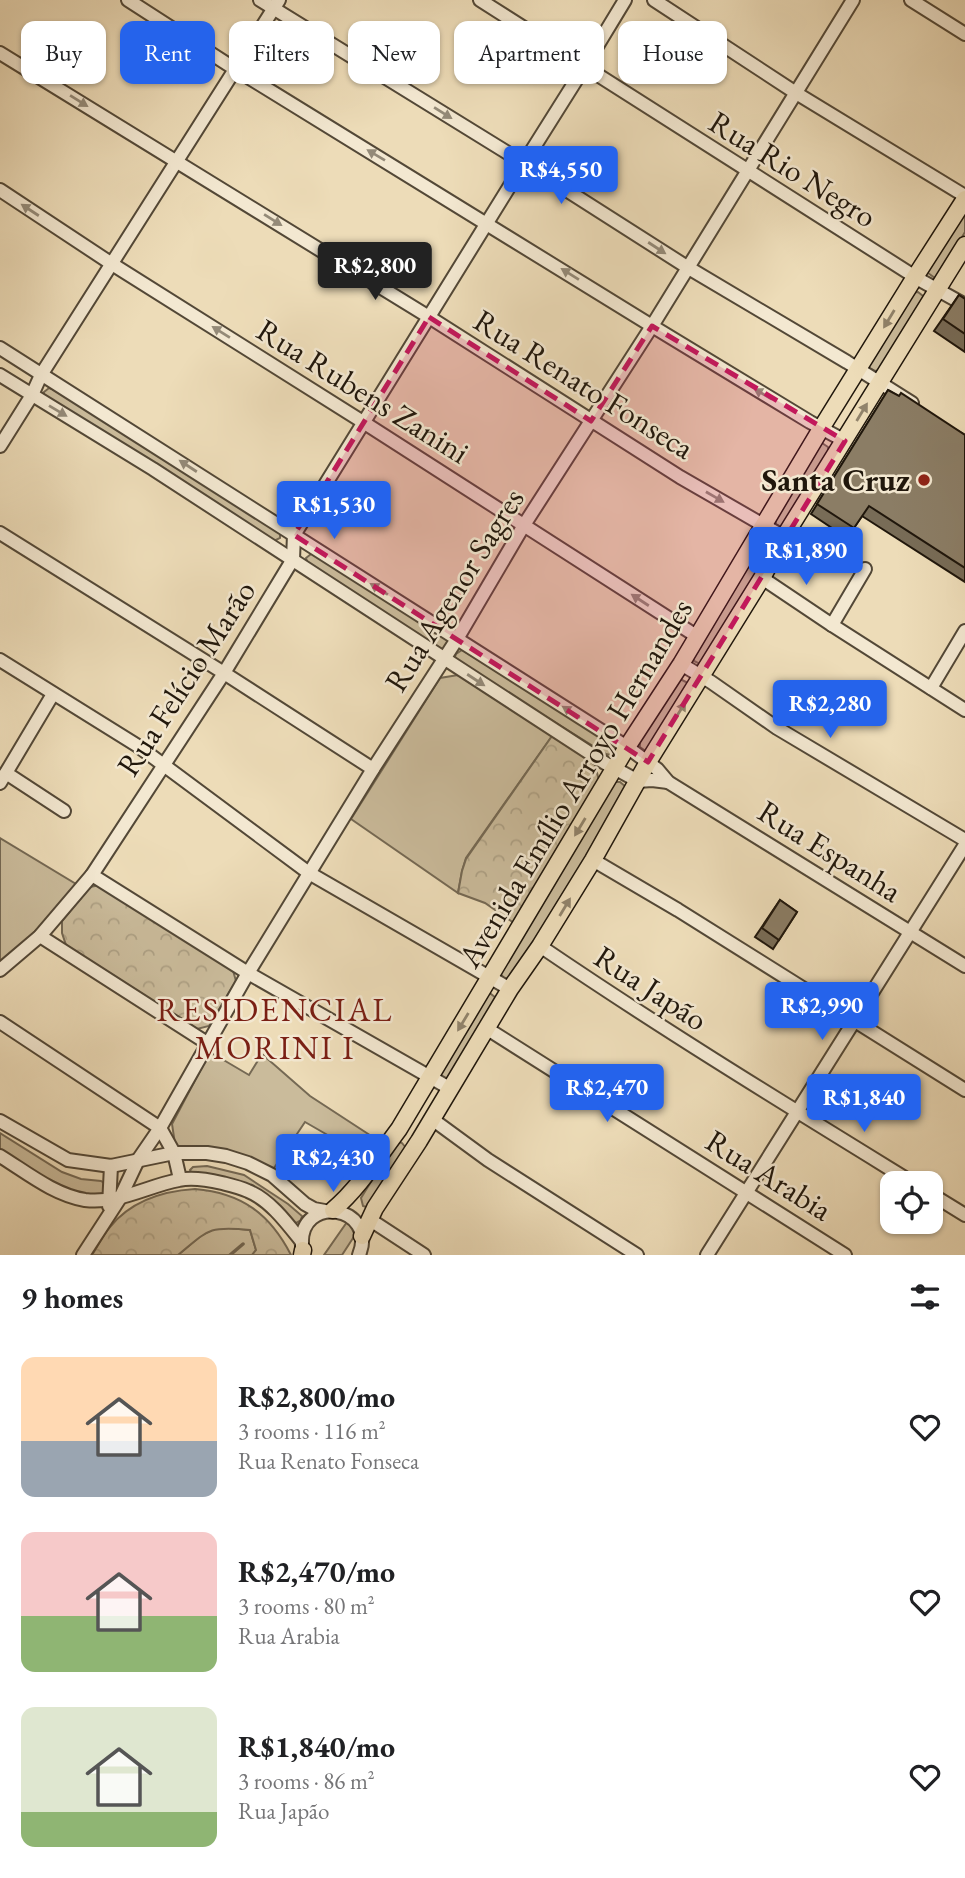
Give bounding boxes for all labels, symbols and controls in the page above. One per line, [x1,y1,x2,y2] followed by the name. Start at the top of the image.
[21,21,106,84] chip: Buy
[120,21,215,84] chip: Rent
[229,21,334,84] chip: Filters
[348,21,440,84] chip: New
[454,21,604,84] chip: Apartment
[618,21,727,84] chip: House
[69,95,89,108] one-way arrow
[701,101,885,237] street label: Rua Rio Negro
[434,107,453,120] one-way arrow
[496,146,626,206] pin: R$4,550
[366,148,386,161] one-way arrow
[520,154,602,184] text: R$4,550
[20,203,39,216] one-way arrow
[263,214,282,227] one-way arrow
[647,241,666,254] one-way arrow
[310,243,440,302] pin: R$2,800
[334,250,416,280] text: R$2,800
[560,268,579,281] one-way arrow
[466,299,702,469] street label: Rua Renato Fonseca
[249,309,477,473] street label: Rua Rubens Zanini
[883,310,896,329] one-way arrow
[211,326,231,339] one-way arrow
[754,387,773,400] one-way arrow
[856,402,869,421] one-way arrow
[48,405,67,418] one-way arrow
[761,459,910,501] place label: Santa Cruz
[178,460,197,473] one-way arrow
[916,472,932,488] marker: Santa Cruz
[375,480,533,700] street label: Rua Agenor Sagres
[269,482,399,541] pin: R$1,530
[293,489,375,519] text: R$1,530
[705,491,725,503] one-way arrow
[741,528,871,587] pin: R$1,890
[765,535,847,565] text: R$1,890
[107,572,265,784] street label: Rua Felício Marão
[369,583,389,596] one-way arrow
[448,591,702,976] street label: Avenida Emílio Arroyo Hernandes
[630,593,650,606] one-way arrow
[466,673,486,686] one-way arrow
[765,680,895,740] pin: R$2,280
[789,688,871,718] text: R$2,280
[674,701,687,720] one-way arrow
[561,705,580,718] one-way arrow
[750,790,910,912] street label: Rua Espanha
[573,818,586,837] one-way arrow
[558,897,571,916] one-way arrow
[586,936,716,1040] street label: Rua Japão
[757,982,887,1042] pin: R$2,990
[156,988,394,1069] district label: RESIDENCIAL MORINI I
[781,990,863,1020] text: R$2,990
[456,1013,469,1032] one-way arrow
[542,1064,672,1124] pin: R$2,470
[566,1072,648,1102] text: R$2,470
[799,1074,929,1134] pin: R$1,840
[823,1082,905,1112] text: R$1,840
[698,1120,840,1230] street label: Rua Arabia
[268,1134,398,1194] pin: R$2,430
[292,1142,374,1172] text: R$2,430
[880,1171,943,1234] map controls
[880,1171,943,1234] button: locate
[21,1278,123,1317] text: 9 homes
[906,1278,944,1316] icon: filters
[238,1377,395,1416] text: R$2,800/mo
[77,1385,161,1469] icon: home
[906,1408,944,1446] icon: heart
[238,1416,386,1446] text: 3 rooms · 116 m²
[238,1446,419,1476] text: Rua Renato Fonseca
[238,1552,395,1591] text: R$2,470/mo
[77,1560,161,1644] icon: home
[906,1583,944,1621] icon: heart
[238,1591,375,1621] text: 3 rooms · 80 m²
[238,1621,340,1651] text: Rua Arabia
[238,1727,395,1766] text: R$1,840/mo
[77,1735,161,1819] icon: home
[906,1758,944,1796] icon: heart
[238,1766,375,1796] text: 3 rooms · 86 m²
[238,1796,329,1826] text: Rua Japão

